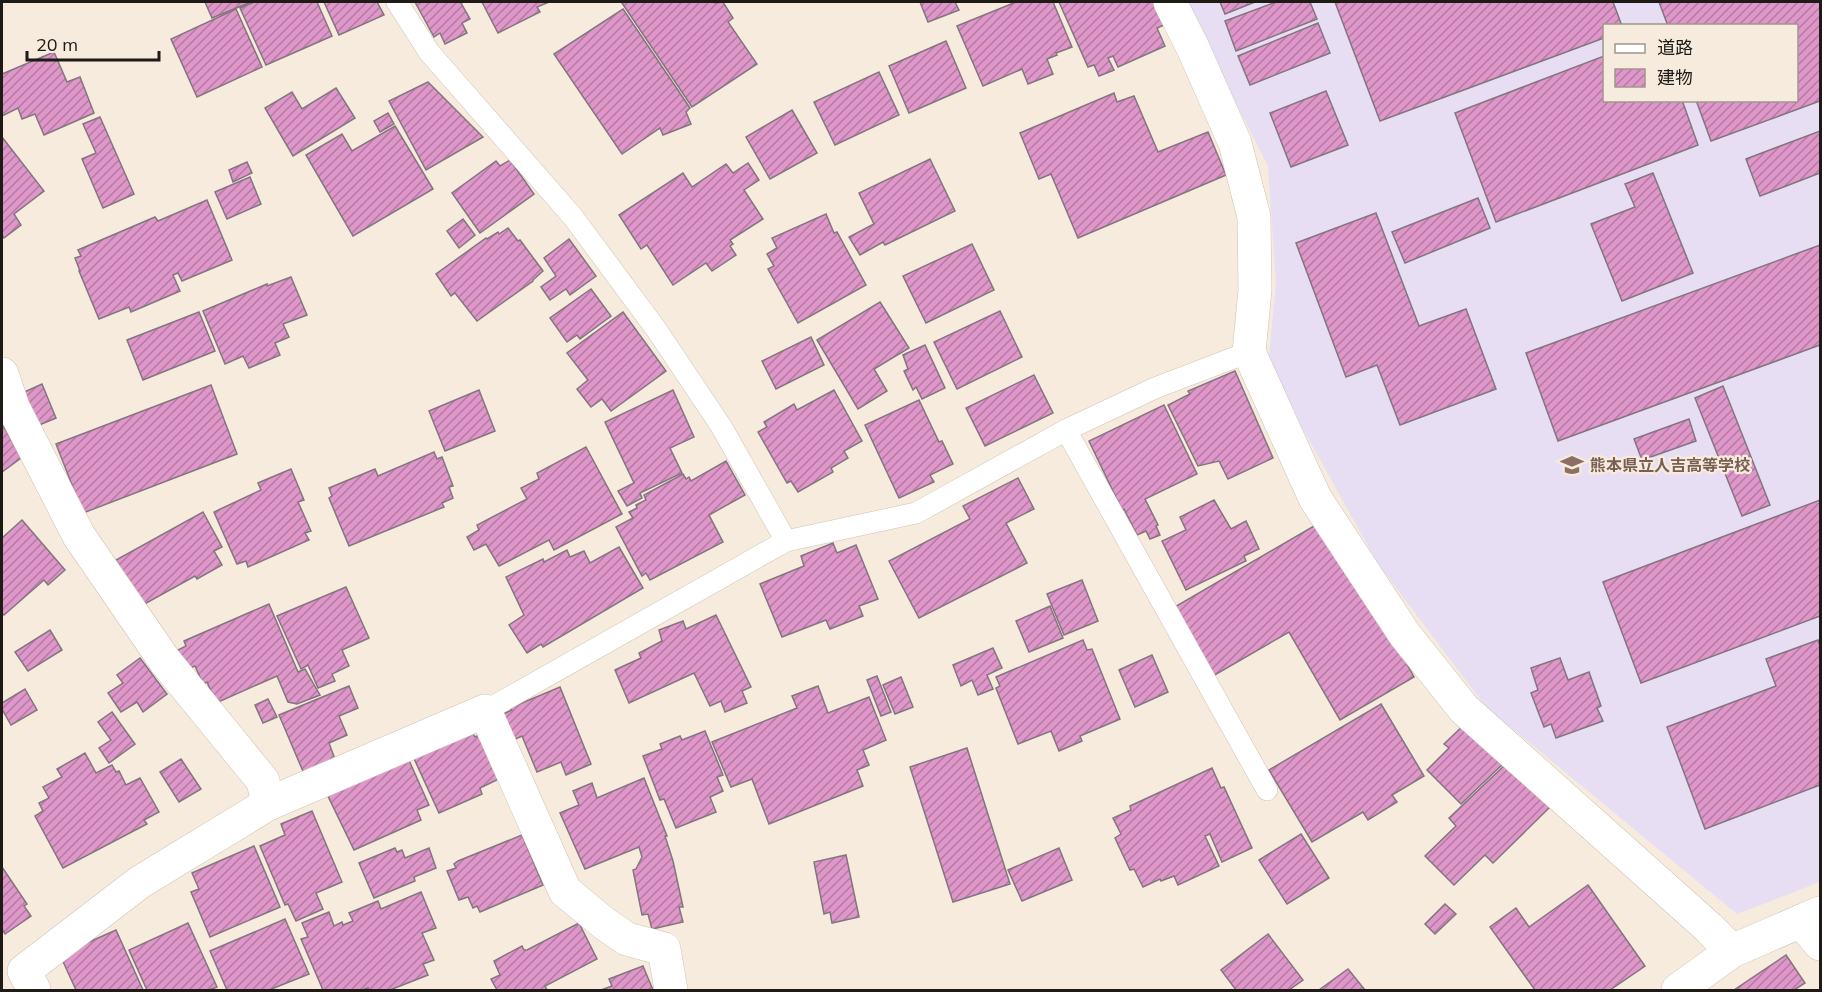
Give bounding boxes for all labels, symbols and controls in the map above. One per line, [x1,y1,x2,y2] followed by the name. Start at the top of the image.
[27,24,159,62] scale bar
[1603,24,1798,102] legend
[36,33,78,56] text: 20 m
[1657,36,1693,59] text: 道路
[1657,66,1693,89] text: 建物
[1559,452,1585,478] school or university icon: 熊本県立人吉高等学校
[1590,455,1750,475] place label: 熊本県立人吉高等学校

